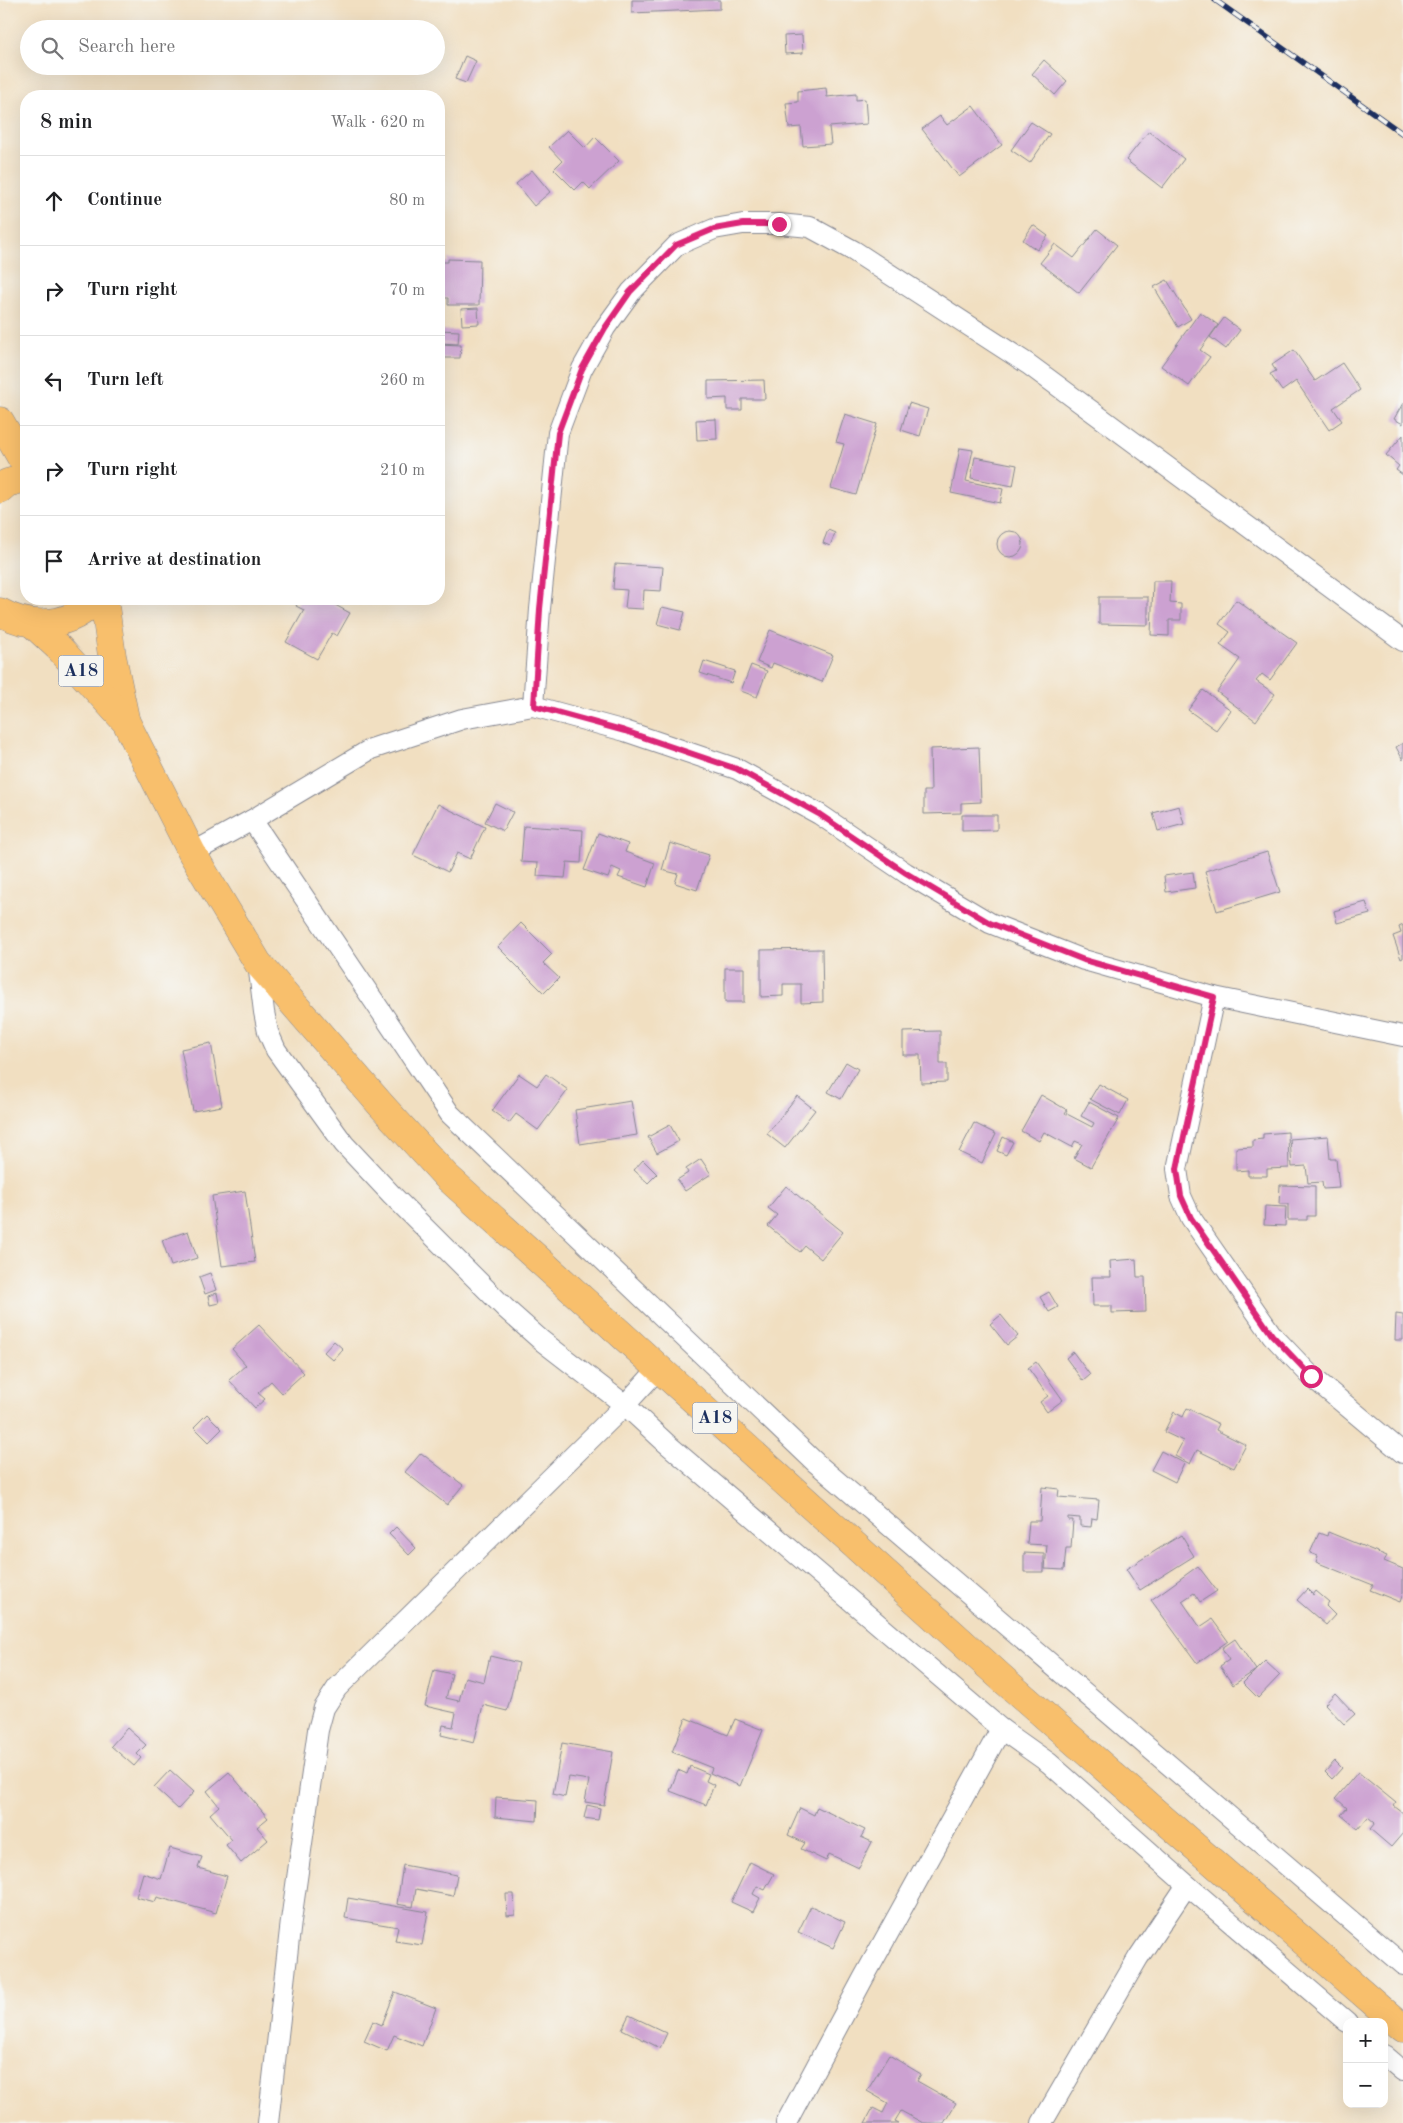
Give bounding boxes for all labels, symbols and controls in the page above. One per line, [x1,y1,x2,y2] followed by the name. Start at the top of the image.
[20,20,445,75] search box
[38,34,66,62] icon: search
[78,38,175,57] text: Search here
[40,112,93,133] text: 8 min
[330,115,425,131] text: Walk · 620 m
[40,187,68,215] icon: ahead
[87,191,162,210] text: Continue
[389,193,425,209] text: 80 m
[768,213,791,236] route end
[40,277,68,305] icon: right
[87,281,177,300] text: Turn right
[389,283,425,299] text: 70 m
[40,367,68,395] icon: left
[87,371,164,390] text: Turn left
[380,373,425,389] text: 260 m
[40,457,68,485] icon: right
[87,461,177,480] text: Turn right
[380,463,425,479] text: 210 m
[40,547,68,575] icon: arrive
[87,551,261,570] text: Arrive at destination
[58,656,104,686] road number: A18
[1300,1365,1323,1388] route start
[692,1402,738,1434] road number: A18
[1343,2018,1388,2108] map controls
[1343,2018,1388,2063] button: +
[1343,2063,1388,2108] button: −

